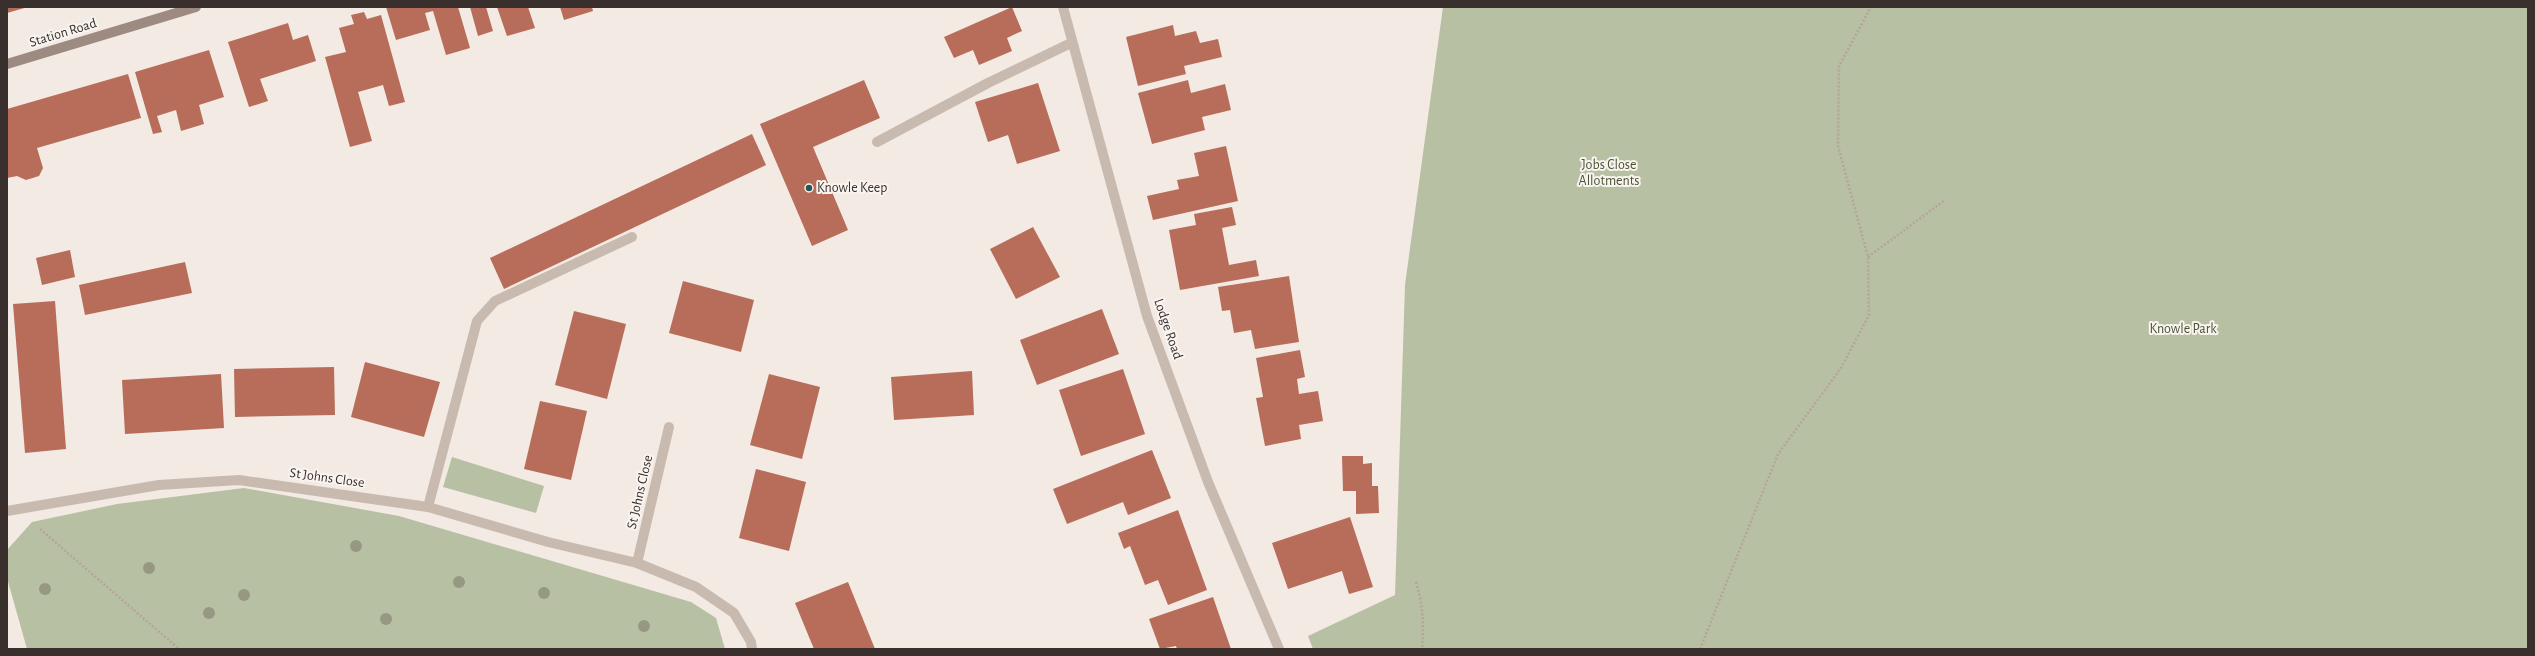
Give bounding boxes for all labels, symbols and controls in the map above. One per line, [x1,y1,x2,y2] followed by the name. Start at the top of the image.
[28,16,98,50] street label: Station Road
[1579,158,1639,188] park label: Jobs Close Allotments
[817,181,887,195] place label: Knowle Keep
[804,183,814,193] marker: Knowle Keep
[1151,297,1185,361] street label: Lodge Road
[2149,322,2217,336] park label: Knowle Park
[625,454,655,530] street label: St Johns Close
[289,466,365,490] street label: St Johns Close

